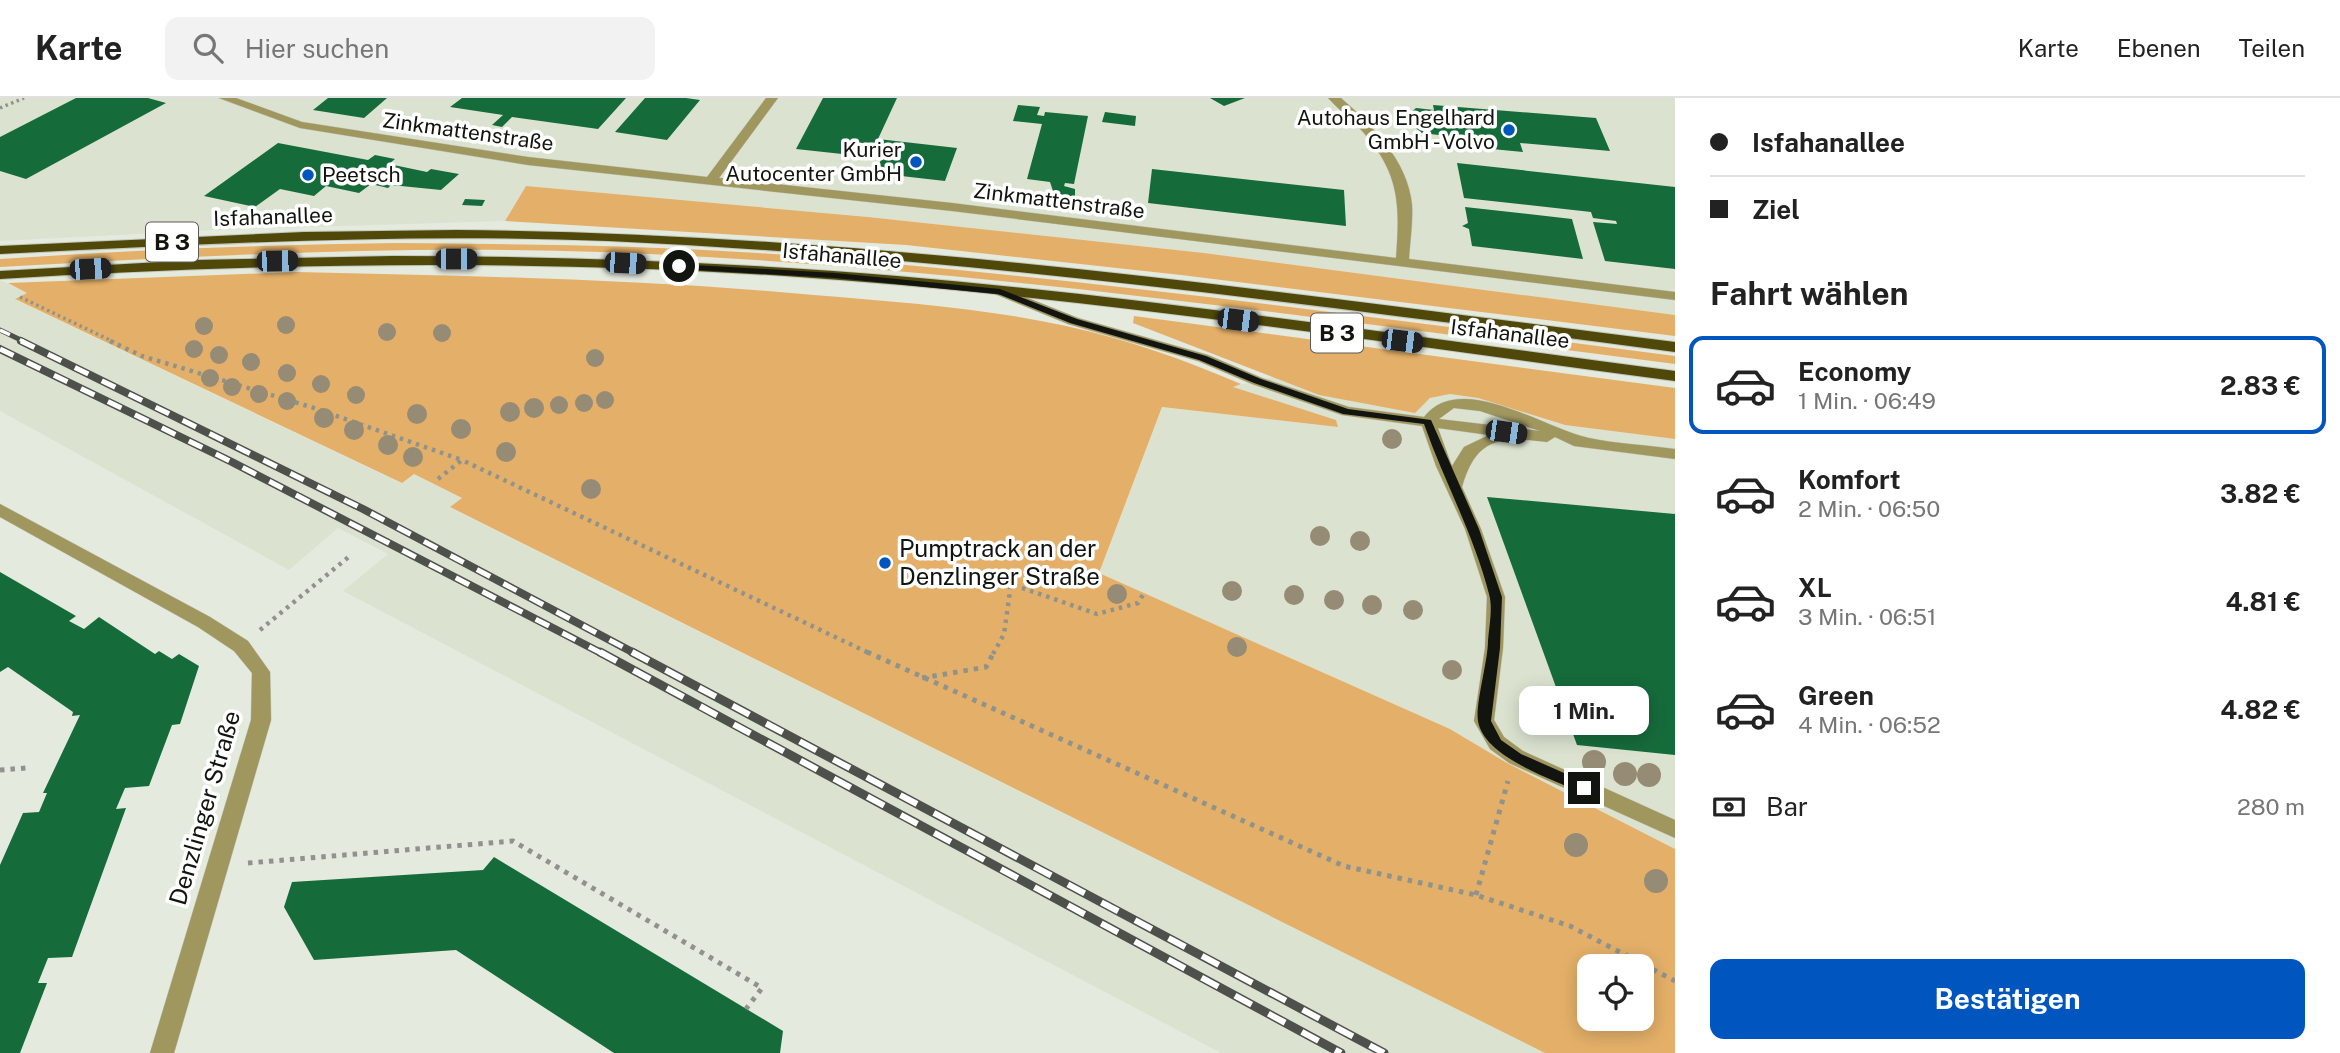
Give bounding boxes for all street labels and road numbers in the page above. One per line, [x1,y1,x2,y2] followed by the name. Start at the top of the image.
[381,107,555,156] street label: Zinkmattenstraße
[972,178,1146,223] street label: Zinkmattenstraße
[213,202,333,231] street label: Isfahanallee
[146,223,198,262] road number: B 3
[781,238,903,273] street label: Isfahanallee
[1311,314,1363,352] road number: B 3
[1449,314,1571,353] street label: Isfahanallee
[163,707,245,908] street label: Denzlinger Straße

